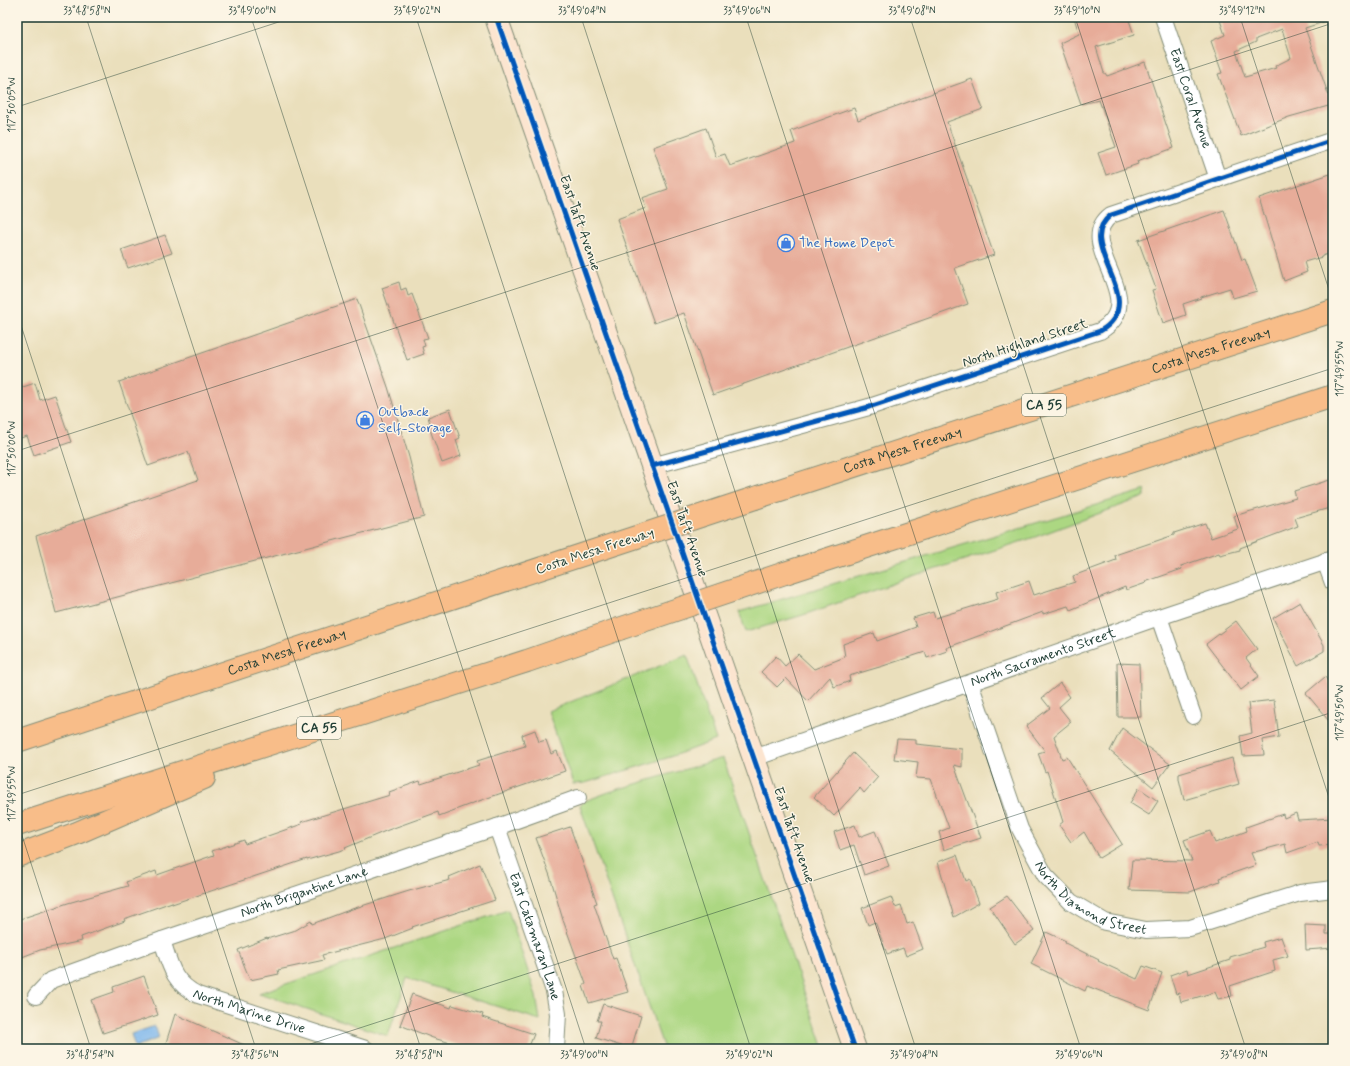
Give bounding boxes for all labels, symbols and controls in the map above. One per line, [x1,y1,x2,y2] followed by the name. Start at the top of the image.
[63,4,111,18] text: 33°48'58"N
[228,4,276,18] text: 33°49'00"N
[393,4,441,18] text: 33°49'02"N
[558,4,606,18] text: 33°49'04"N
[723,4,771,18] text: 33°49'06"N
[888,4,936,18] text: 33°49'08"N
[1054,4,1101,18] text: 33°49'10"N
[1219,4,1265,18] text: 33°49'12"N
[1165,46,1216,151] street label: East Coral Avenue
[5,77,19,133] text: 117°50'05"W
[555,173,605,273] street label: East Taft Avenue
[776,233,796,253] shop icon: The Home Depot
[799,234,896,252] place label: The Home Depot
[960,314,1091,374] street label: North Highland Street
[1149,323,1272,378] street label: Costa Mesa Freeway
[1333,341,1347,397] text: 117°49'55"W
[1022,394,1066,416] road number: CA 55
[378,403,452,437] place label: Outback Self-Storage
[355,410,375,430] shop icon: Outback Self-Storage
[5,421,19,477] text: 117°50'00"W
[841,423,964,478] street label: Costa Mesa Freeway
[662,479,712,579] street label: East Taft Avenue
[533,523,657,579] street label: Costa Mesa Freeway
[225,624,348,680] street label: Costa Mesa Freeway
[968,624,1119,691] street label: North Sacramento Street
[1333,685,1347,741] text: 117°49'50"W
[297,717,341,739] road number: CA 55
[5,766,19,822] text: 117°49'55"W
[769,785,819,885] street label: East Taft Avenue
[1030,858,1148,939] street label: North Diamond Street
[238,862,371,922] street label: North Brigantine Lane
[505,870,565,1002] street label: East Catamaran Lane
[190,985,308,1038] street label: North Marine Drive
[66,1048,114,1062] text: 33°48'54"N
[231,1048,279,1062] text: 33°48'56"N
[395,1048,443,1062] text: 33°48'58"N
[560,1048,608,1062] text: 33°49'00"N
[725,1048,773,1062] text: 33°49'02"N
[890,1048,938,1062] text: 33°49'04"N
[1055,1048,1103,1062] text: 33°49'06"N
[1220,1048,1268,1062] text: 33°49'08"N

